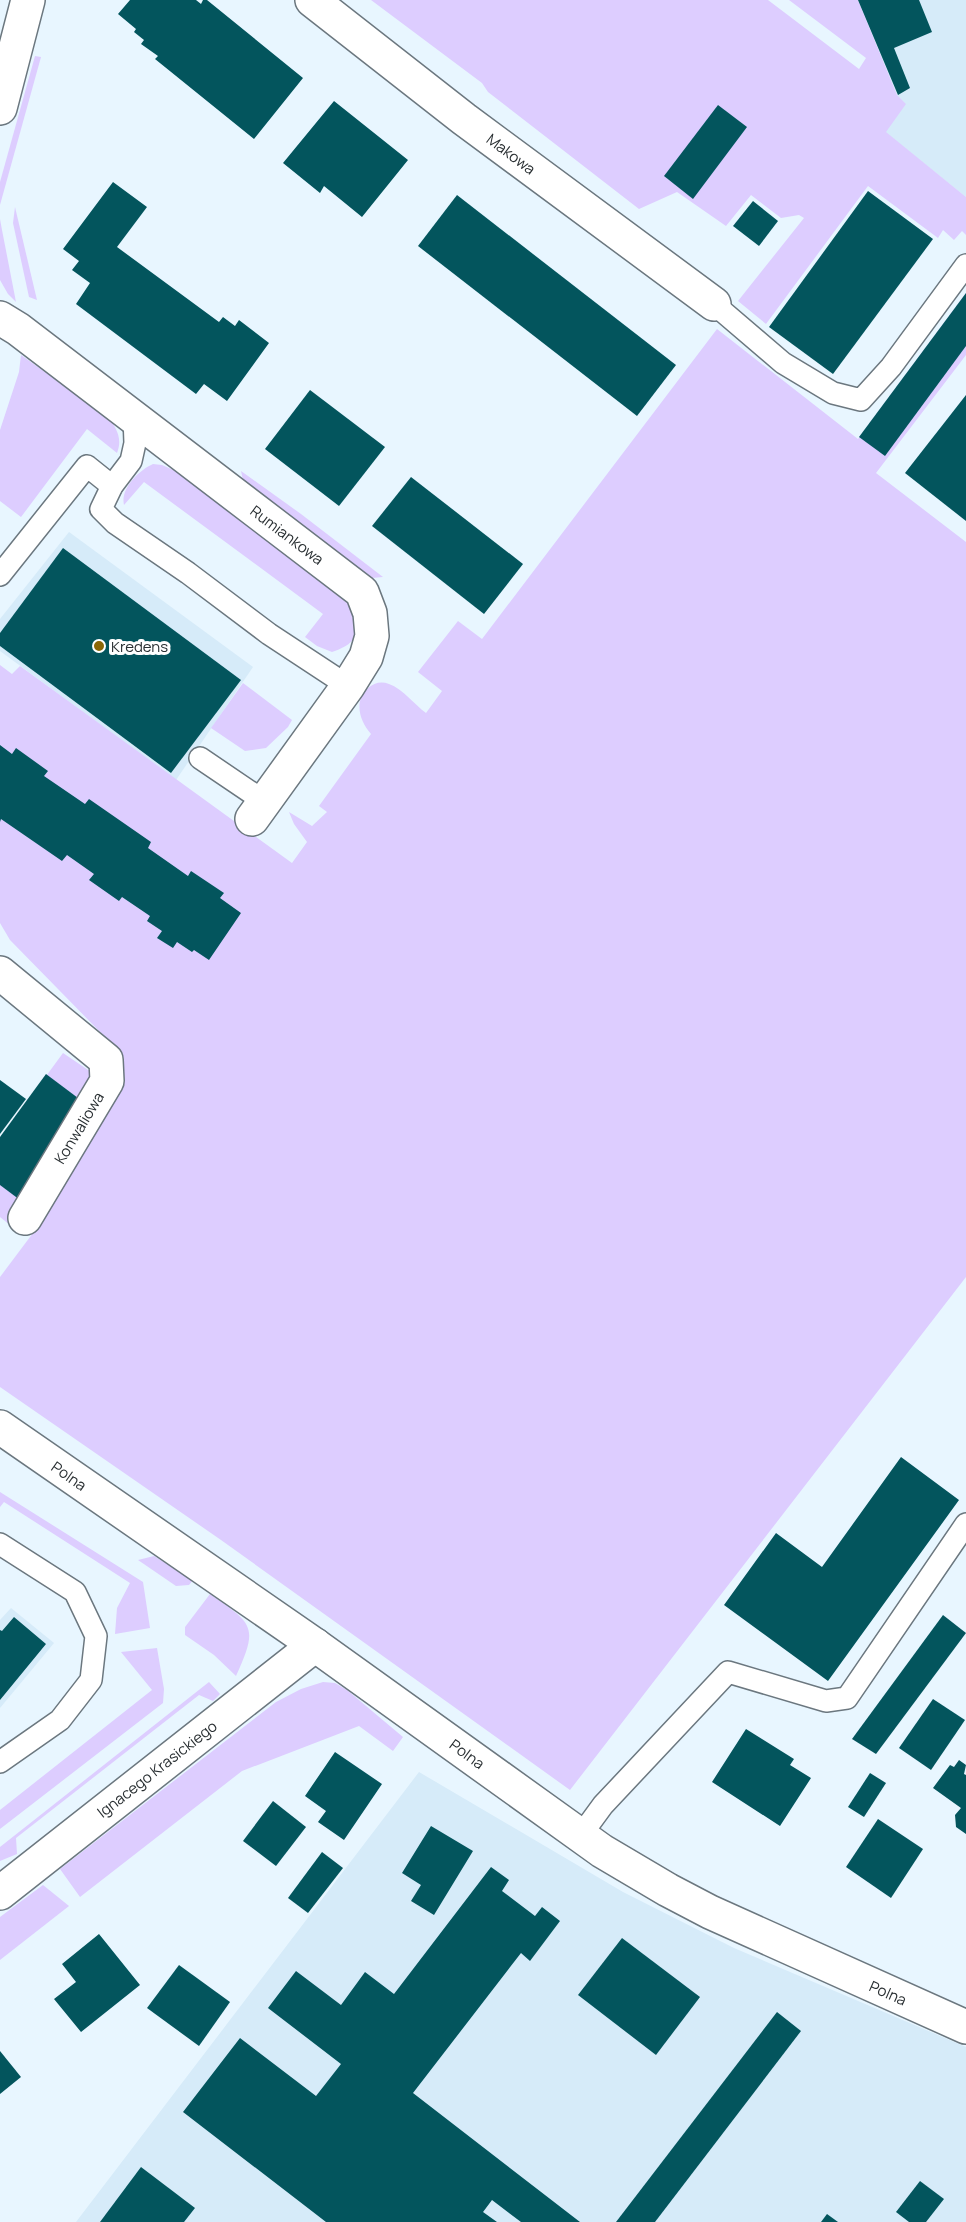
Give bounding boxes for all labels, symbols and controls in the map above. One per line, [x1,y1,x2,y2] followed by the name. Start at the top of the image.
[482,129,540,179] street label: Makowa
[246,500,328,570] street label: Rumiankowa
[111,636,168,657] place label: Kredens
[92,639,106,653] marker: Kredens
[49,1088,109,1168] street label: Konwaliowa
[47,1456,91,1496] street label: Polna
[93,1715,221,1822] street label: Ignacego Krasickiego
[445,1734,489,1774] street label: Polna
[866,1976,910,2010] street label: Polna

